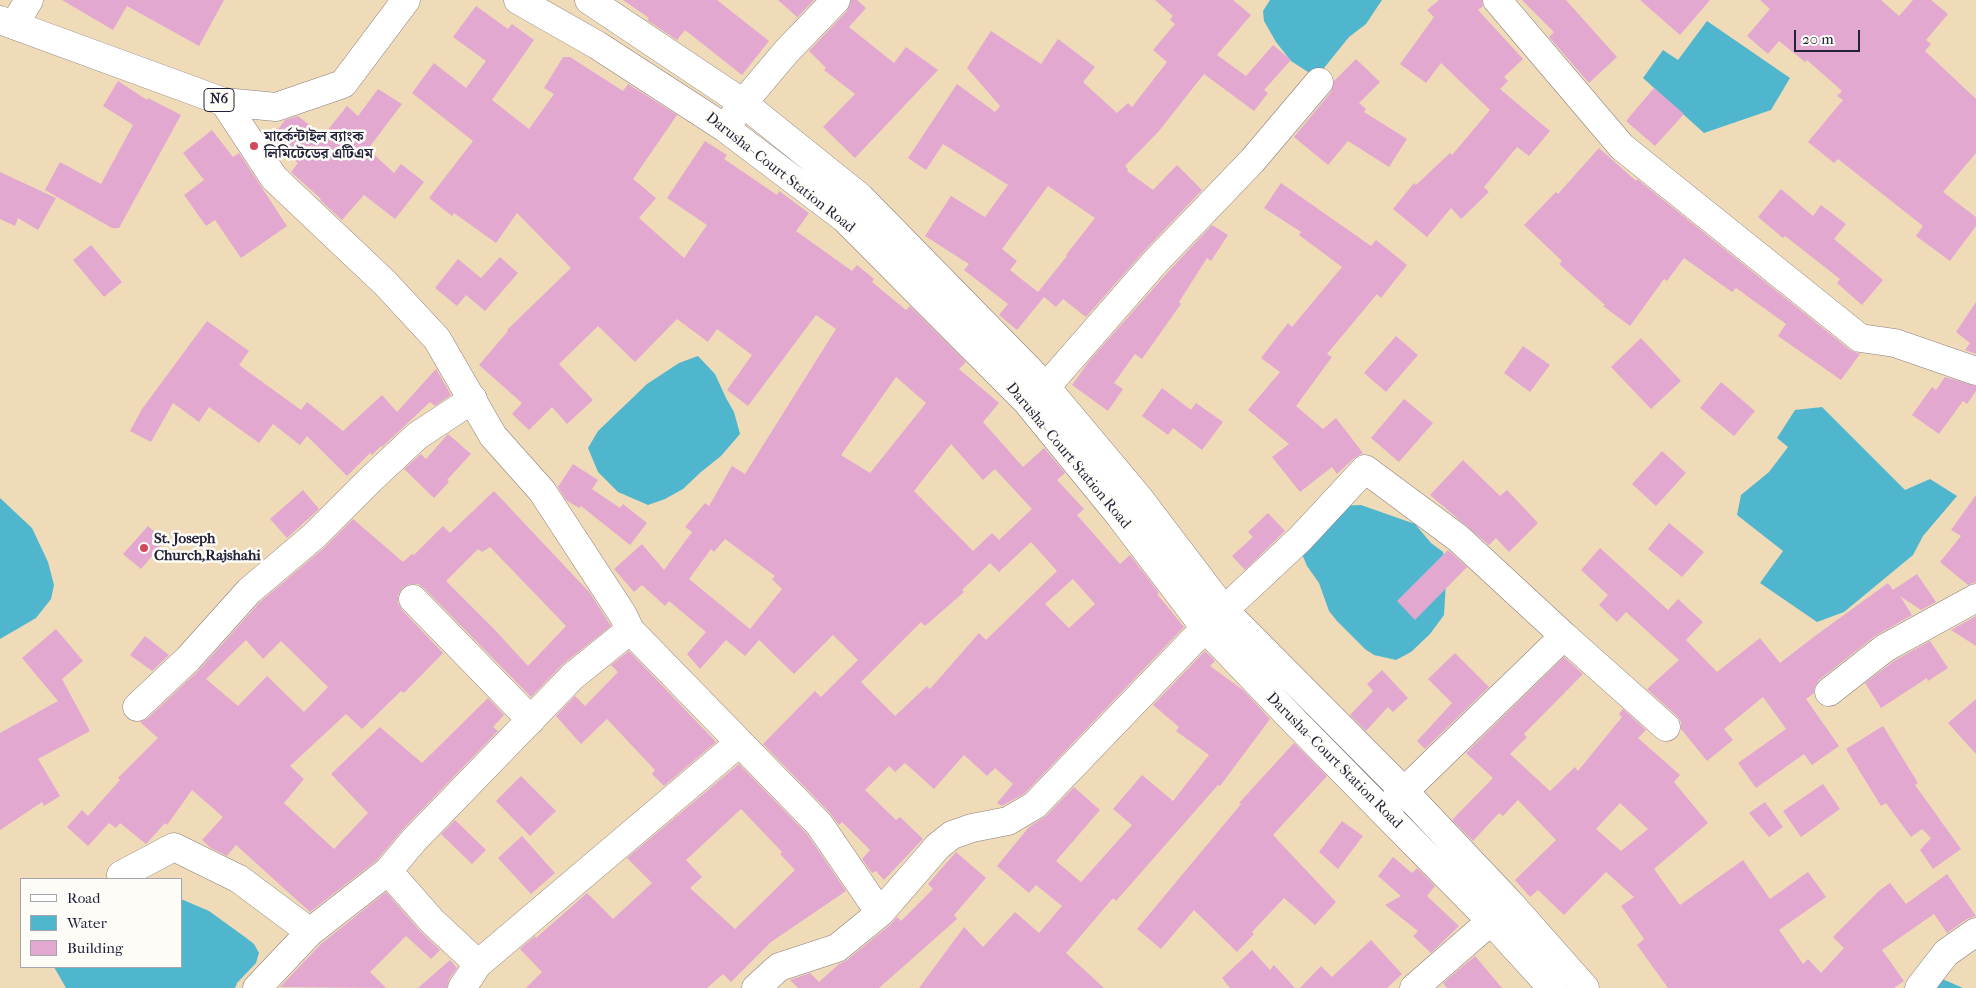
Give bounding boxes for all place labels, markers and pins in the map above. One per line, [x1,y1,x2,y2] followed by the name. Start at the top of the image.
[264,128,373,163] place label: মার্কেন্টাইল ব্যাংক লিমিটেডের এটিএম
[248,140,260,152] marker: মার্কেন্টাইল ব্যাংক লিমিটেডের এটিএম
[154,530,261,565] place label: St. Joseph Church,Rajshahi
[138,542,150,554] marker: St. Joseph Church,Rajshahi

